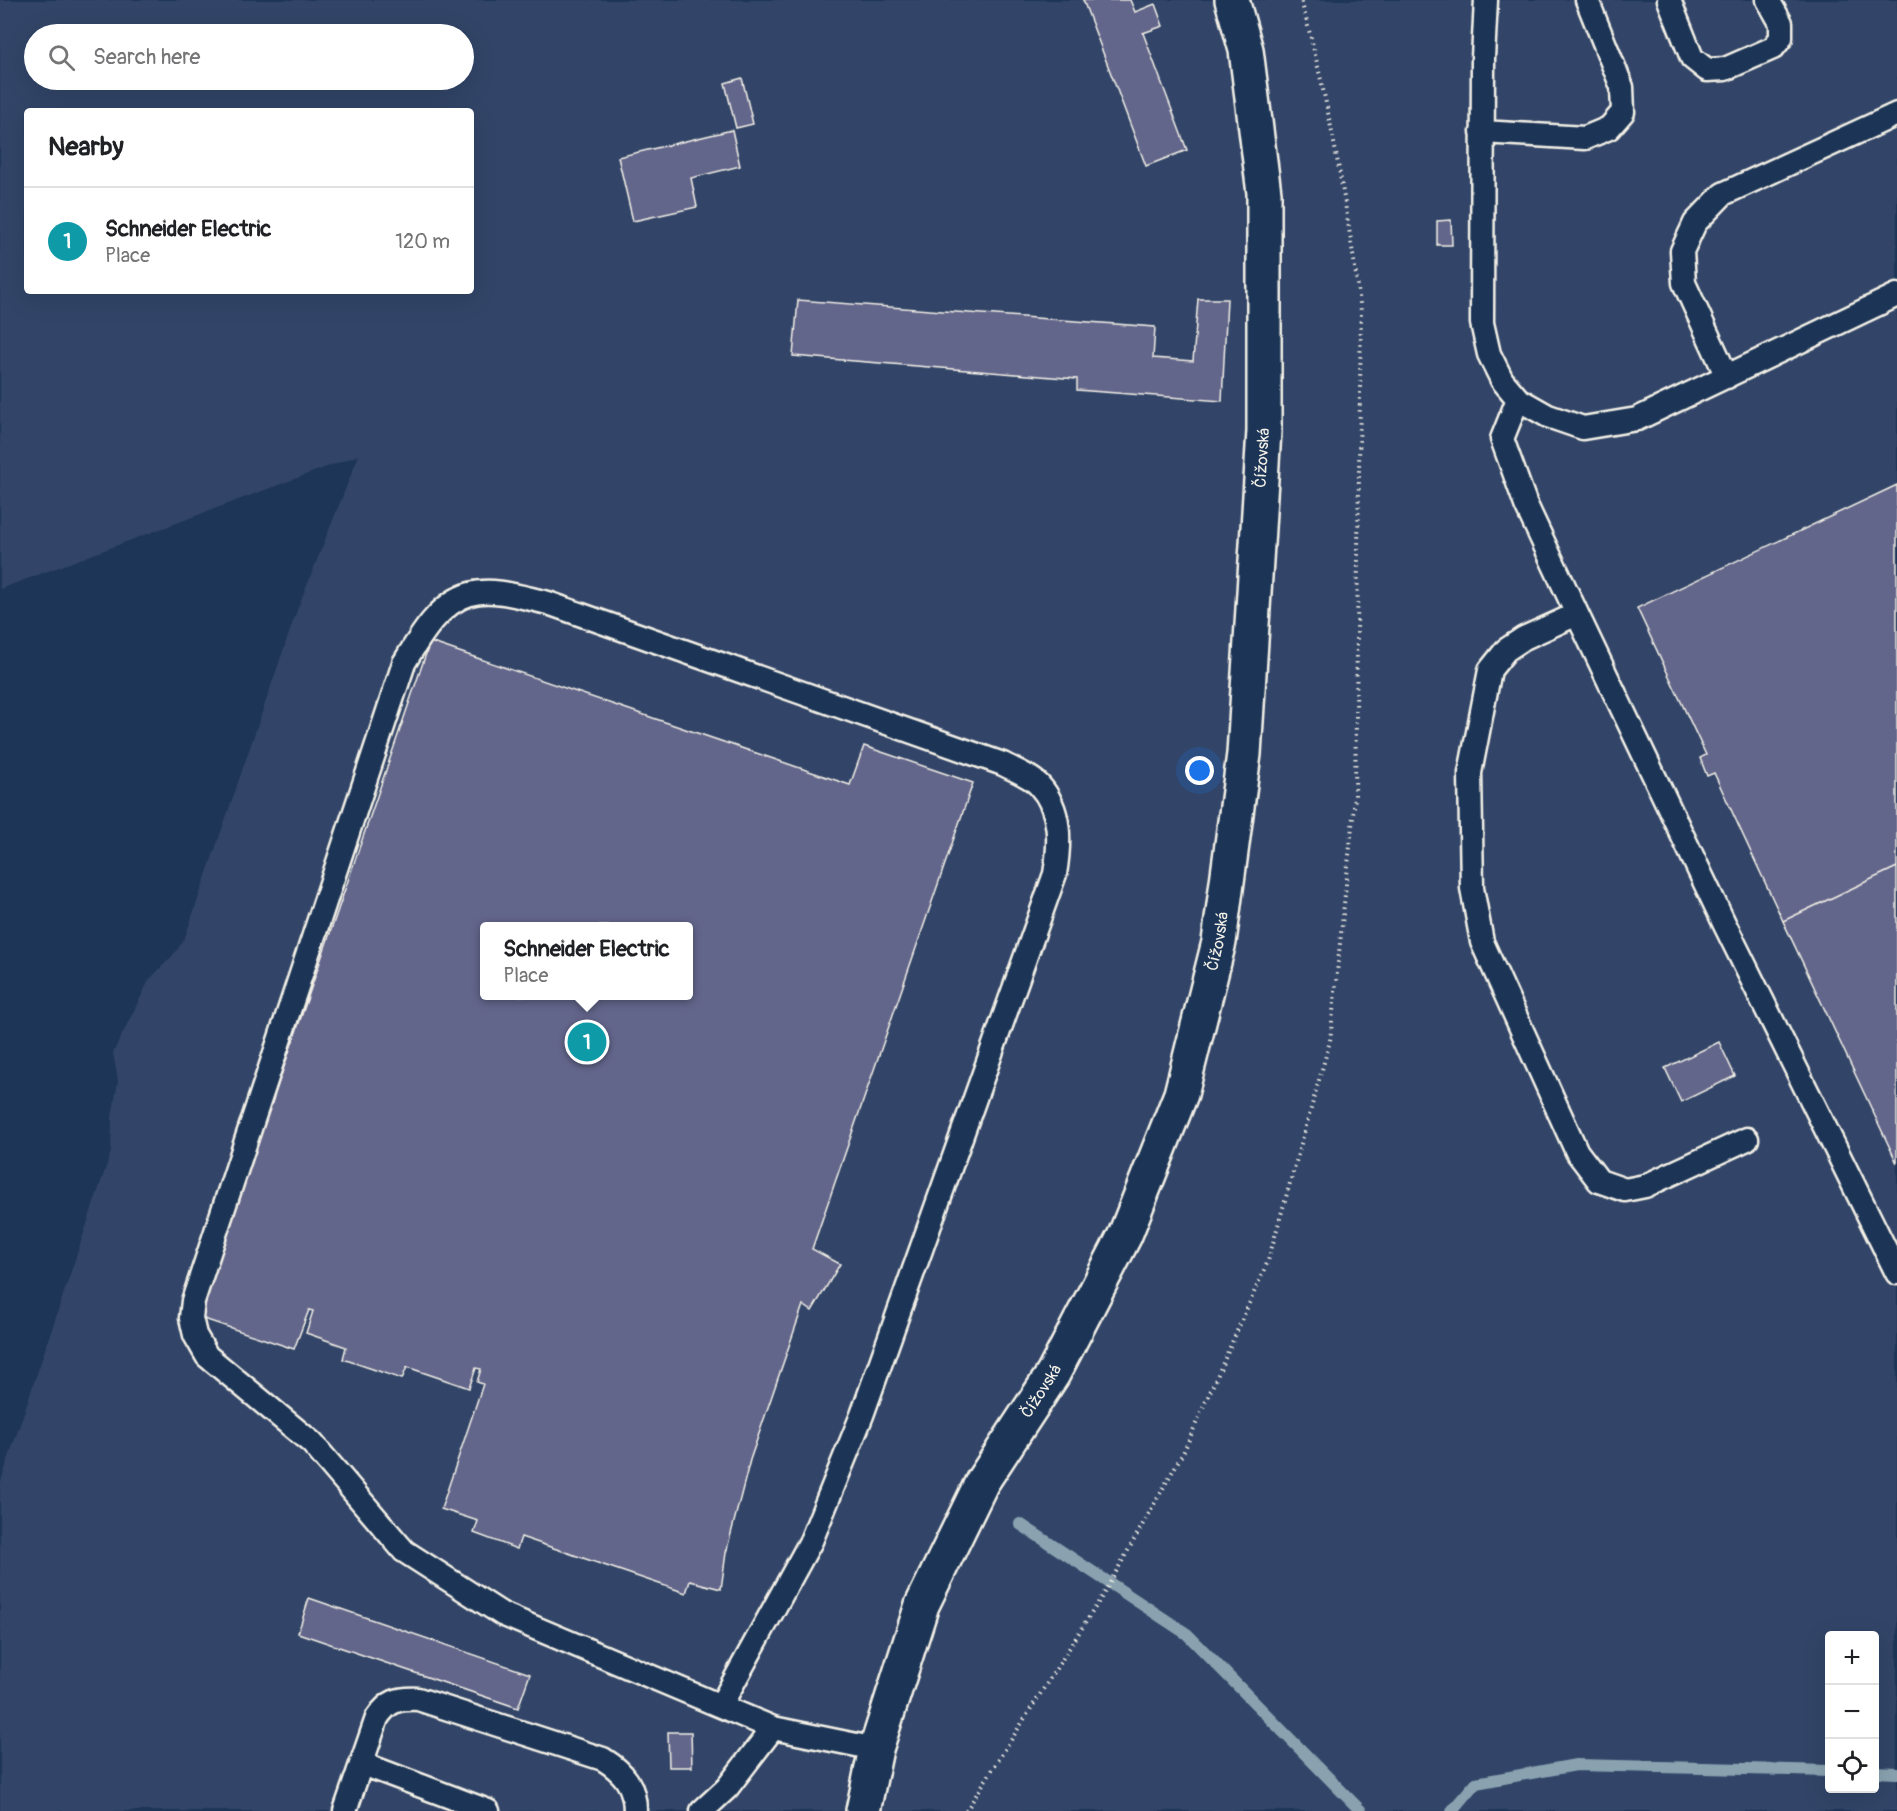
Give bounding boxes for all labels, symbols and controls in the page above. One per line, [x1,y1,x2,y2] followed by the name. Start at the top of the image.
[24,24,474,90] search box
[45,41,78,74] icon: search
[93,43,200,71] text: Search here
[48,131,124,163] text: Nearby
[105,215,272,243] text: Schneider Electric
[64,229,71,254] text: 1
[395,229,450,254] text: 120 m
[105,243,150,268] text: Place
[1251,427,1274,488] street label: Čížovská
[1185,756,1214,785] your location
[1202,911,1233,973] street label: Čížovská
[480,922,693,1000] popup
[503,935,670,963] text: Schneider Electric
[503,963,548,988] text: Place
[568,1020,606,1064] pin: 1
[1017,1361,1066,1422] street label: Čížovská
[1825,1631,1879,1793] map controls
[1825,1631,1879,1685] button: +
[1825,1685,1879,1739] button: −
[1825,1739,1879,1793] button: locate

